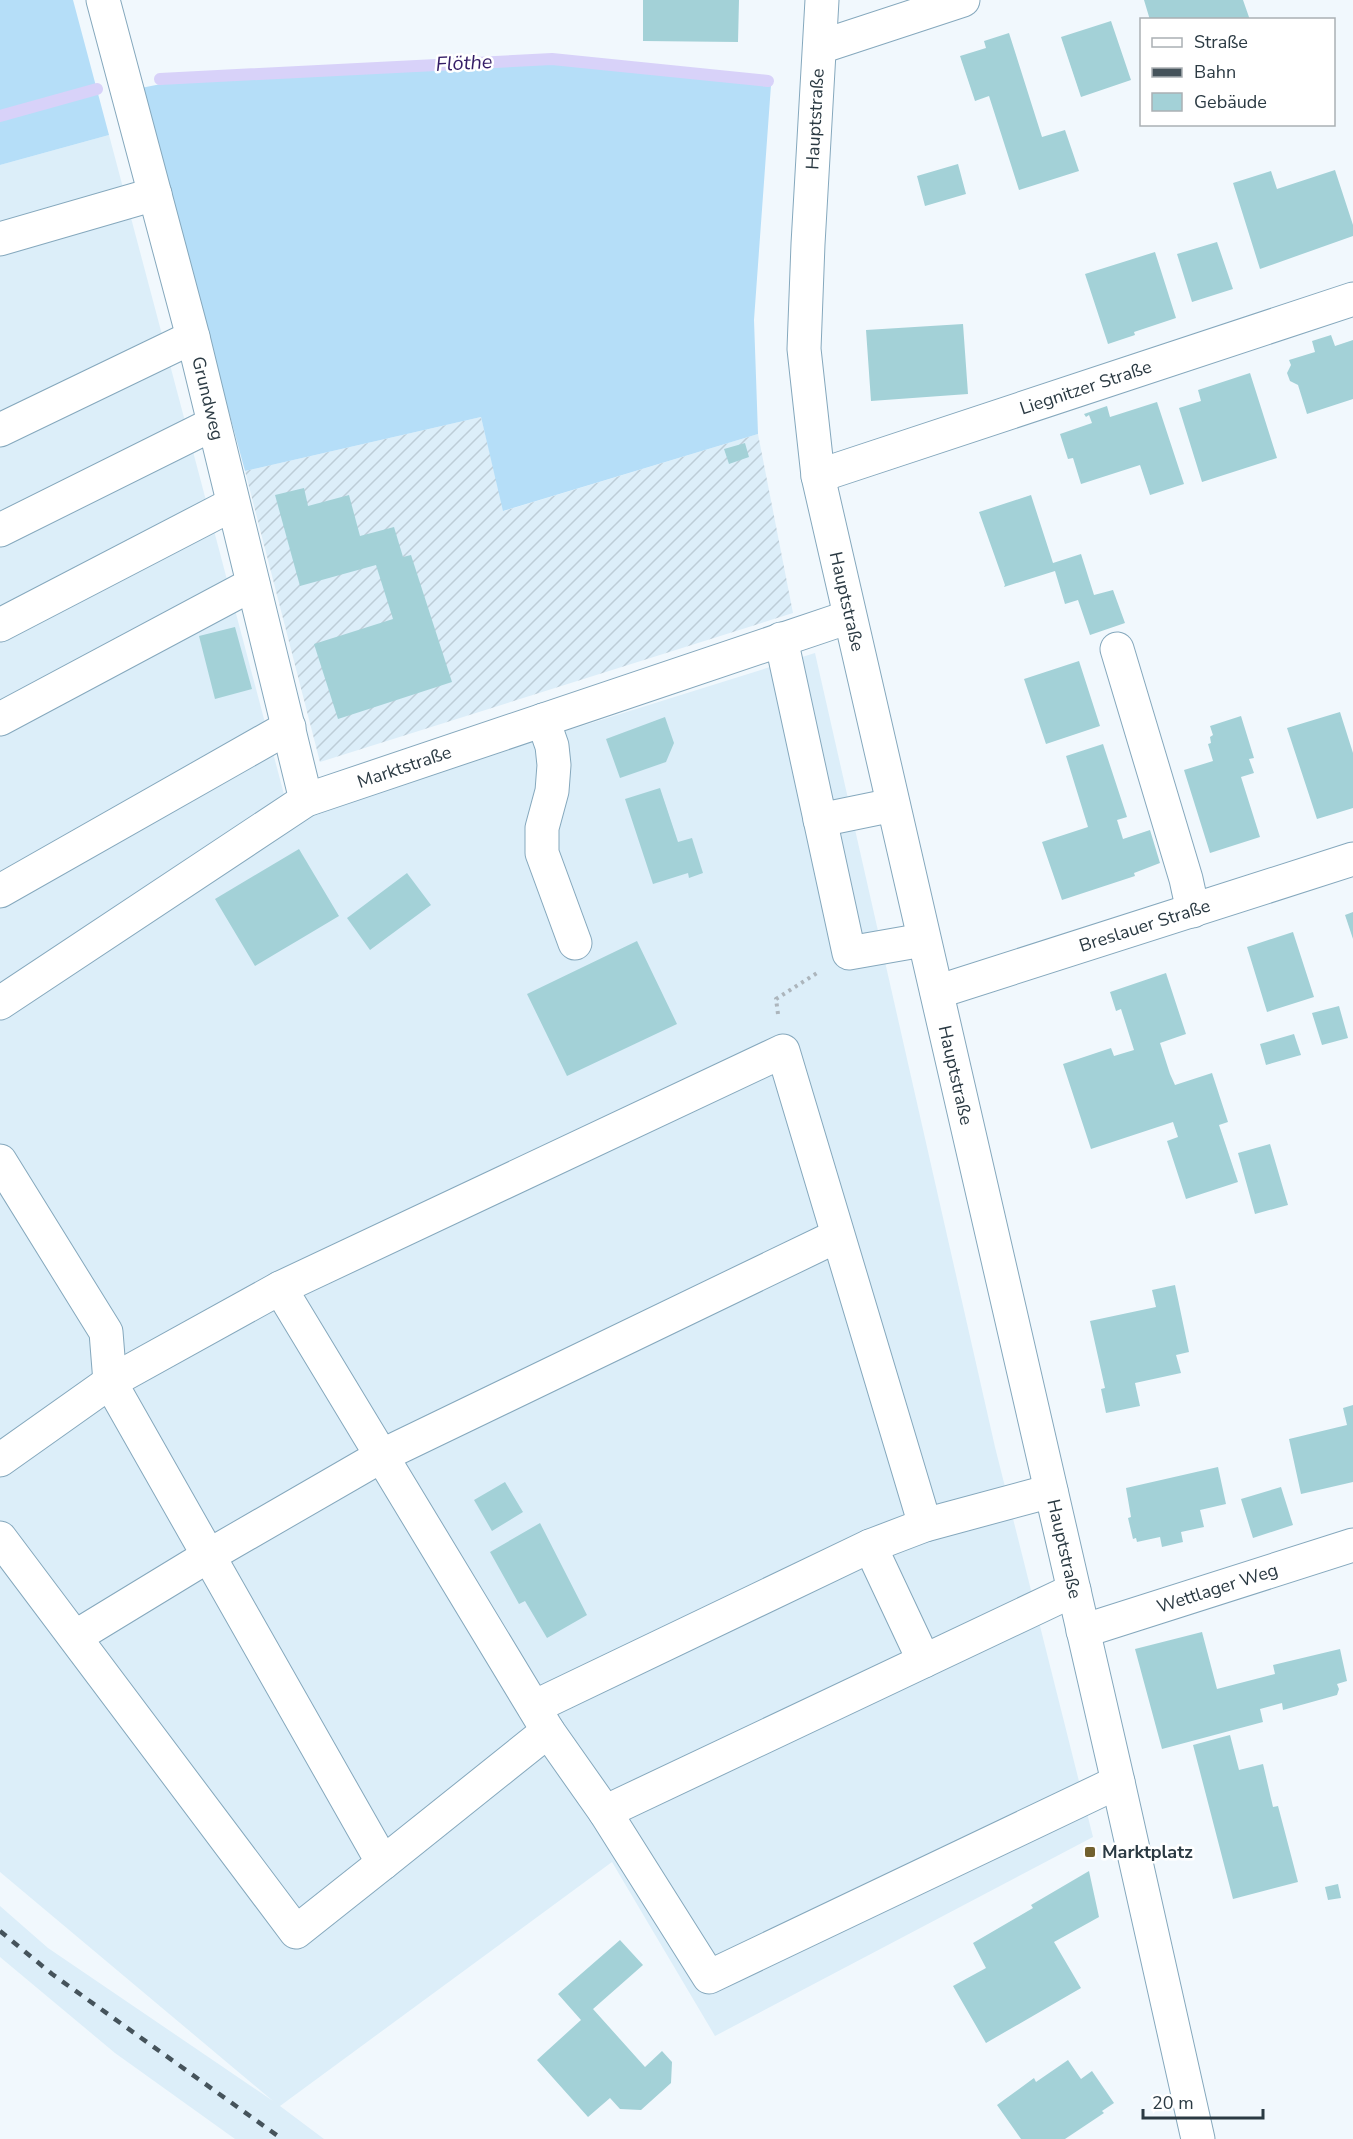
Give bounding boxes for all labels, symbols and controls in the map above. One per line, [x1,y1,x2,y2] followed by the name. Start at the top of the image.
[1140,18,1335,126] legend
[1194,30,1248,54] text: Straße
[435,48,493,78] water label: Flöthe
[1194,60,1236,84] text: Bahn
[800,68,830,170] street label: Hauptstraße
[1194,90,1267,114] text: Gebäude
[186,354,230,443] street label: Grundweg
[1017,354,1155,420] street label: Liegnitzer Straße
[824,549,870,654] street label: Hauptstraße
[354,740,455,794] street label: Marktstraße
[1076,893,1213,958] street label: Breslauer Straße
[933,1023,979,1127] street label: Hauptstraße
[1041,1497,1087,1601] street label: Hauptstraße
[1154,1558,1281,1619] street label: Wettlager Weg
[1102,1840,1193,1864] place label: Marktplatz
[1083,1845,1097,1859] marker: Marktplatz
[1143,2082,1263,2120] scale bar
[1152,2091,1194,2115] text: 20 m

